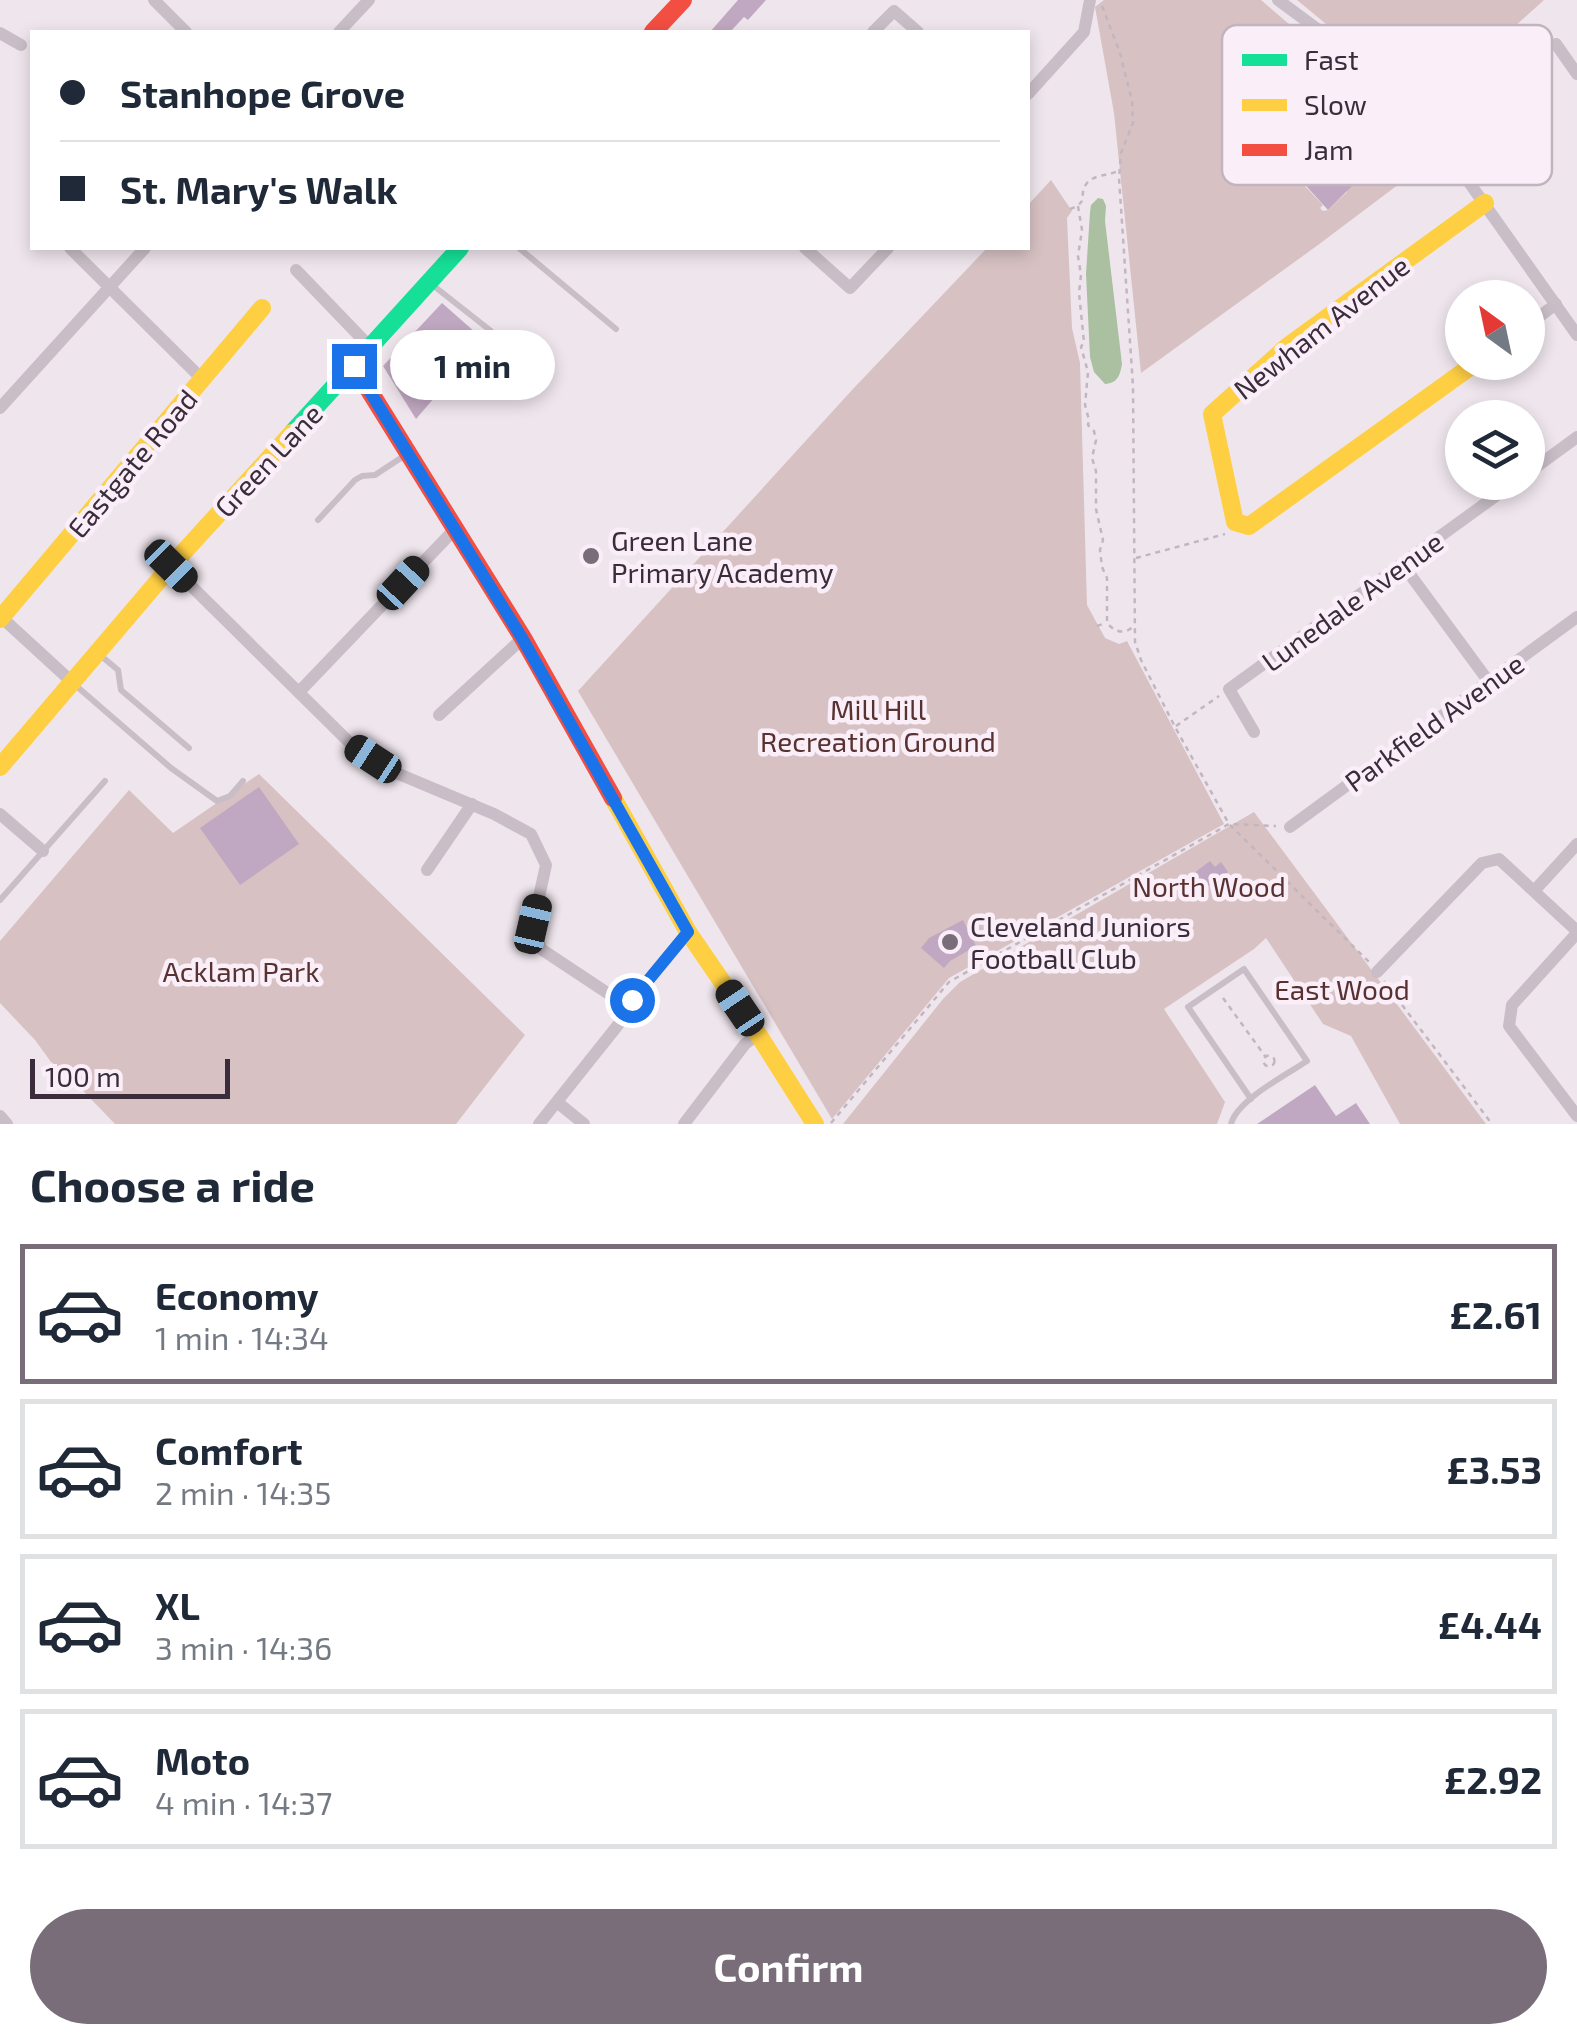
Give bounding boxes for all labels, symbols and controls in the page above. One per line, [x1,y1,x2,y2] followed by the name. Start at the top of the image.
[1222,25,1552,185] legend
[1304,42,1359,76] text: Fast
[120,70,405,116] text: Stanhope Grove
[1304,87,1367,121] text: Slow
[1304,132,1353,166] text: Jam
[120,166,398,212] text: St. Mary's Walk
[1226,248,1416,406] street label: Newham Avenue
[1445,280,1545,380] north arrow
[1445,280,1545,500] map controls
[389,331,554,401] callout: 1 min
[332,344,377,389] route end
[434,346,511,384] text: 1 min
[60,382,204,544] street label: Eastgate Road
[207,396,329,524] street label: Green Lane
[1445,400,1545,500] button: layers
[611,523,834,589] place label: Green Lane Primary Academy
[1255,524,1449,678] street label: Lunedale Avenue
[139,534,203,598] car
[580,545,602,567] marker: Green Lane Primary Academy
[372,551,434,615] car
[1338,646,1530,798] street label: Parkfield Avenue
[760,692,996,758] park label: Mill Hill Recreation Ground
[340,730,406,788] car
[1132,869,1286,903] park label: North Wood
[512,891,554,957] car
[970,909,1191,975] place label: Cleveland Juniors Football Club
[939,931,961,953] marker: Cleveland Juniors Football Club
[162,954,320,988] park label: Acklam Park
[1274,972,1410,1006] park label: East Wood
[711,975,769,1041] car
[610,978,655,1023] route start
[30,1054,230,1098] scale bar
[45,1059,121,1093] text: 100 m
[30,1157,315,1211] text: Choose a ride
[35,1269,125,1359] icon: car
[155,1272,319,1318] text: Economy
[1450,1291,1542,1337] text: £2.61
[155,1318,329,1356] text: 1 min · 14:34
[35,1424,125,1514] icon: car
[155,1427,303,1473] text: Comfort
[1446,1446,1542,1492] text: £3.53
[155,1473,331,1511] text: 2 min · 14:35
[35,1579,125,1669] icon: car
[155,1582,200,1628] text: XL
[1438,1601,1542,1647] text: £4.44
[155,1628,332,1666] text: 3 min · 14:36
[35,1734,125,1824] icon: car
[155,1737,250,1783] text: Moto
[1444,1756,1542,1802] text: £2.92
[155,1783,332,1821] text: 4 min · 14:37
[30,1909,1547,2024] button: Confirm

